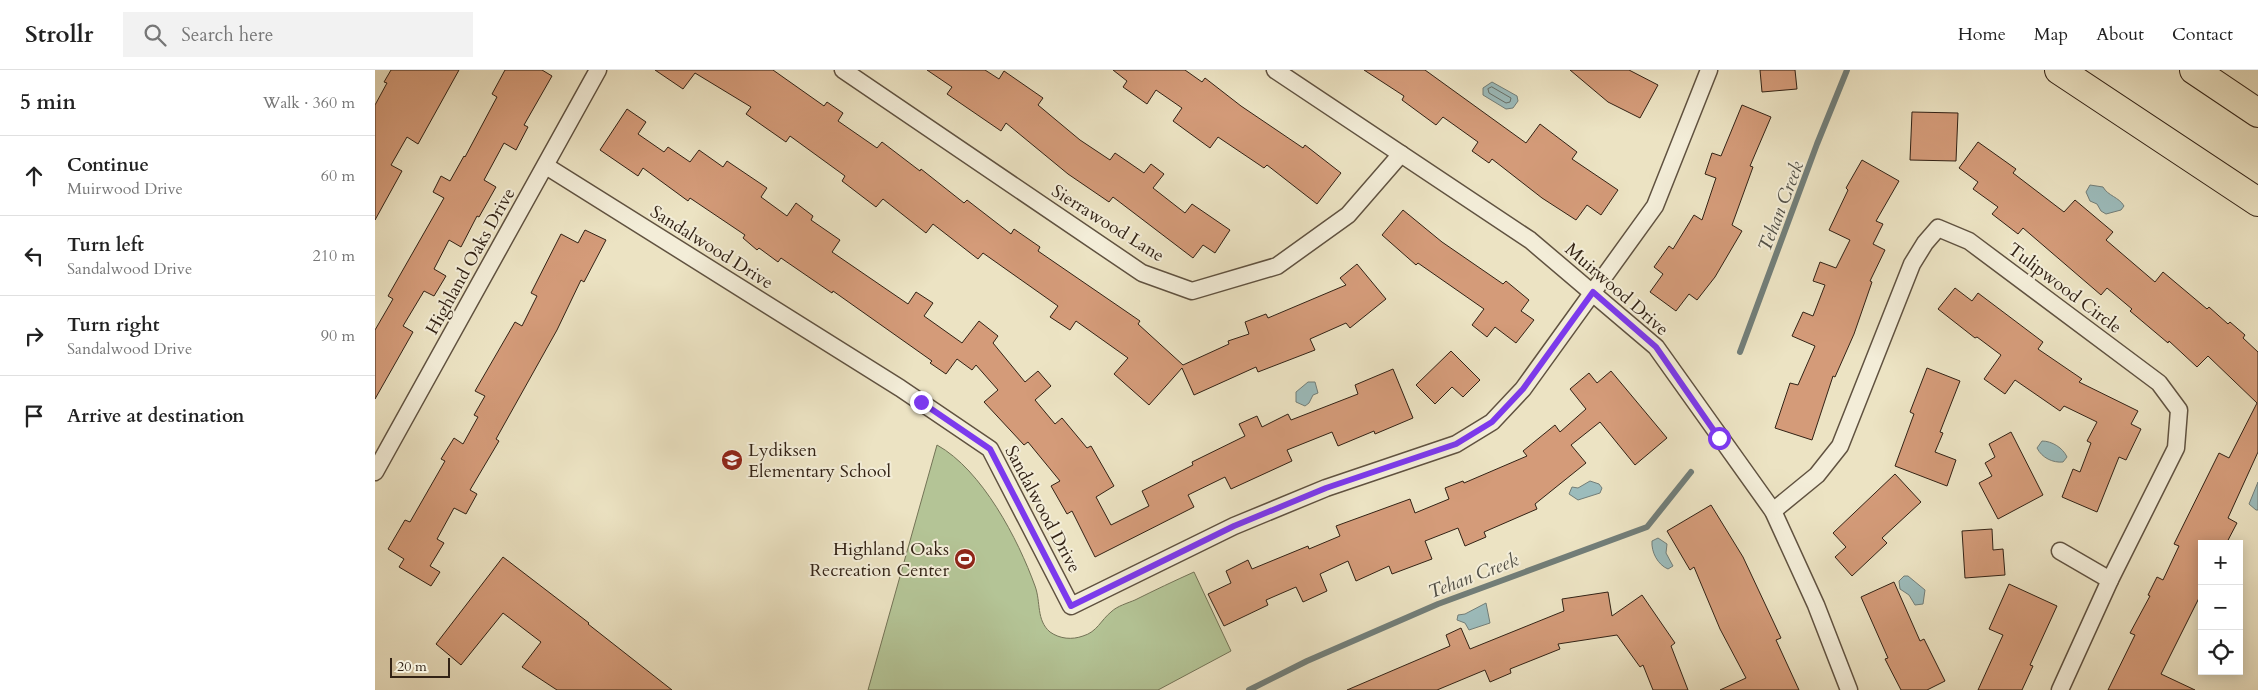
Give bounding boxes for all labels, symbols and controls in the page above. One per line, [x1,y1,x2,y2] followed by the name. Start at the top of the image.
[123,12,473,57] search box
[25,18,93,51] text: Strollr
[141,21,169,49] icon: search
[181,22,273,48] text: Search here
[1958,22,2006,47] text: Home
[2034,22,2068,47] text: Map
[2096,22,2144,47] text: About
[2172,22,2233,47] text: Contact
[20,88,76,117] text: 5 min
[263,92,355,114] text: Walk · 360 m
[67,152,149,178] text: Continue
[1752,157,1810,255] water label: Tehan Creek
[20,162,48,190] icon: ahead
[321,165,355,187] text: 60 m
[67,178,183,200] text: Muirwood Drive
[1047,179,1169,268] street label: Sierrawood Lane
[420,183,521,339] street label: Highland Oaks Drive
[645,200,778,295] street label: Sandalwood Drive
[67,232,144,258] text: Turn left
[1559,237,1674,342] street label: Muirwood Drive
[2002,237,2127,340] street label: Tulipwood Circle
[20,242,48,270] icon: left
[313,245,355,267] text: 210 m
[67,258,192,280] text: Sandalwood Drive
[67,312,159,338] text: Turn right
[20,322,48,350] icon: right
[321,325,355,347] text: 90 m
[67,338,192,360] text: Sandalwood Drive
[910,391,933,414] route end
[20,402,48,430] icon: arrive
[67,403,244,429] text: Arrive at destination
[1708,427,1731,450] route start
[748,438,891,484] place label: Lydiksen Elementary School
[998,441,1087,577] street label: Sandalwood Drive
[720,448,744,472] school or university icon: Lydiksen Elementary School
[809,537,949,583] place label: Highland Oaks Recreation Center
[2198,540,2243,675] map controls
[2198,540,2243,585] button: +
[953,547,977,571] sports icon: Highland Oaks Recreation Center
[1425,547,1523,605] water label: Tehan Creek
[2198,585,2243,630] button: −
[2198,630,2243,675] button: locate
[390,655,450,678] scale bar
[397,657,427,676] text: 20 m

